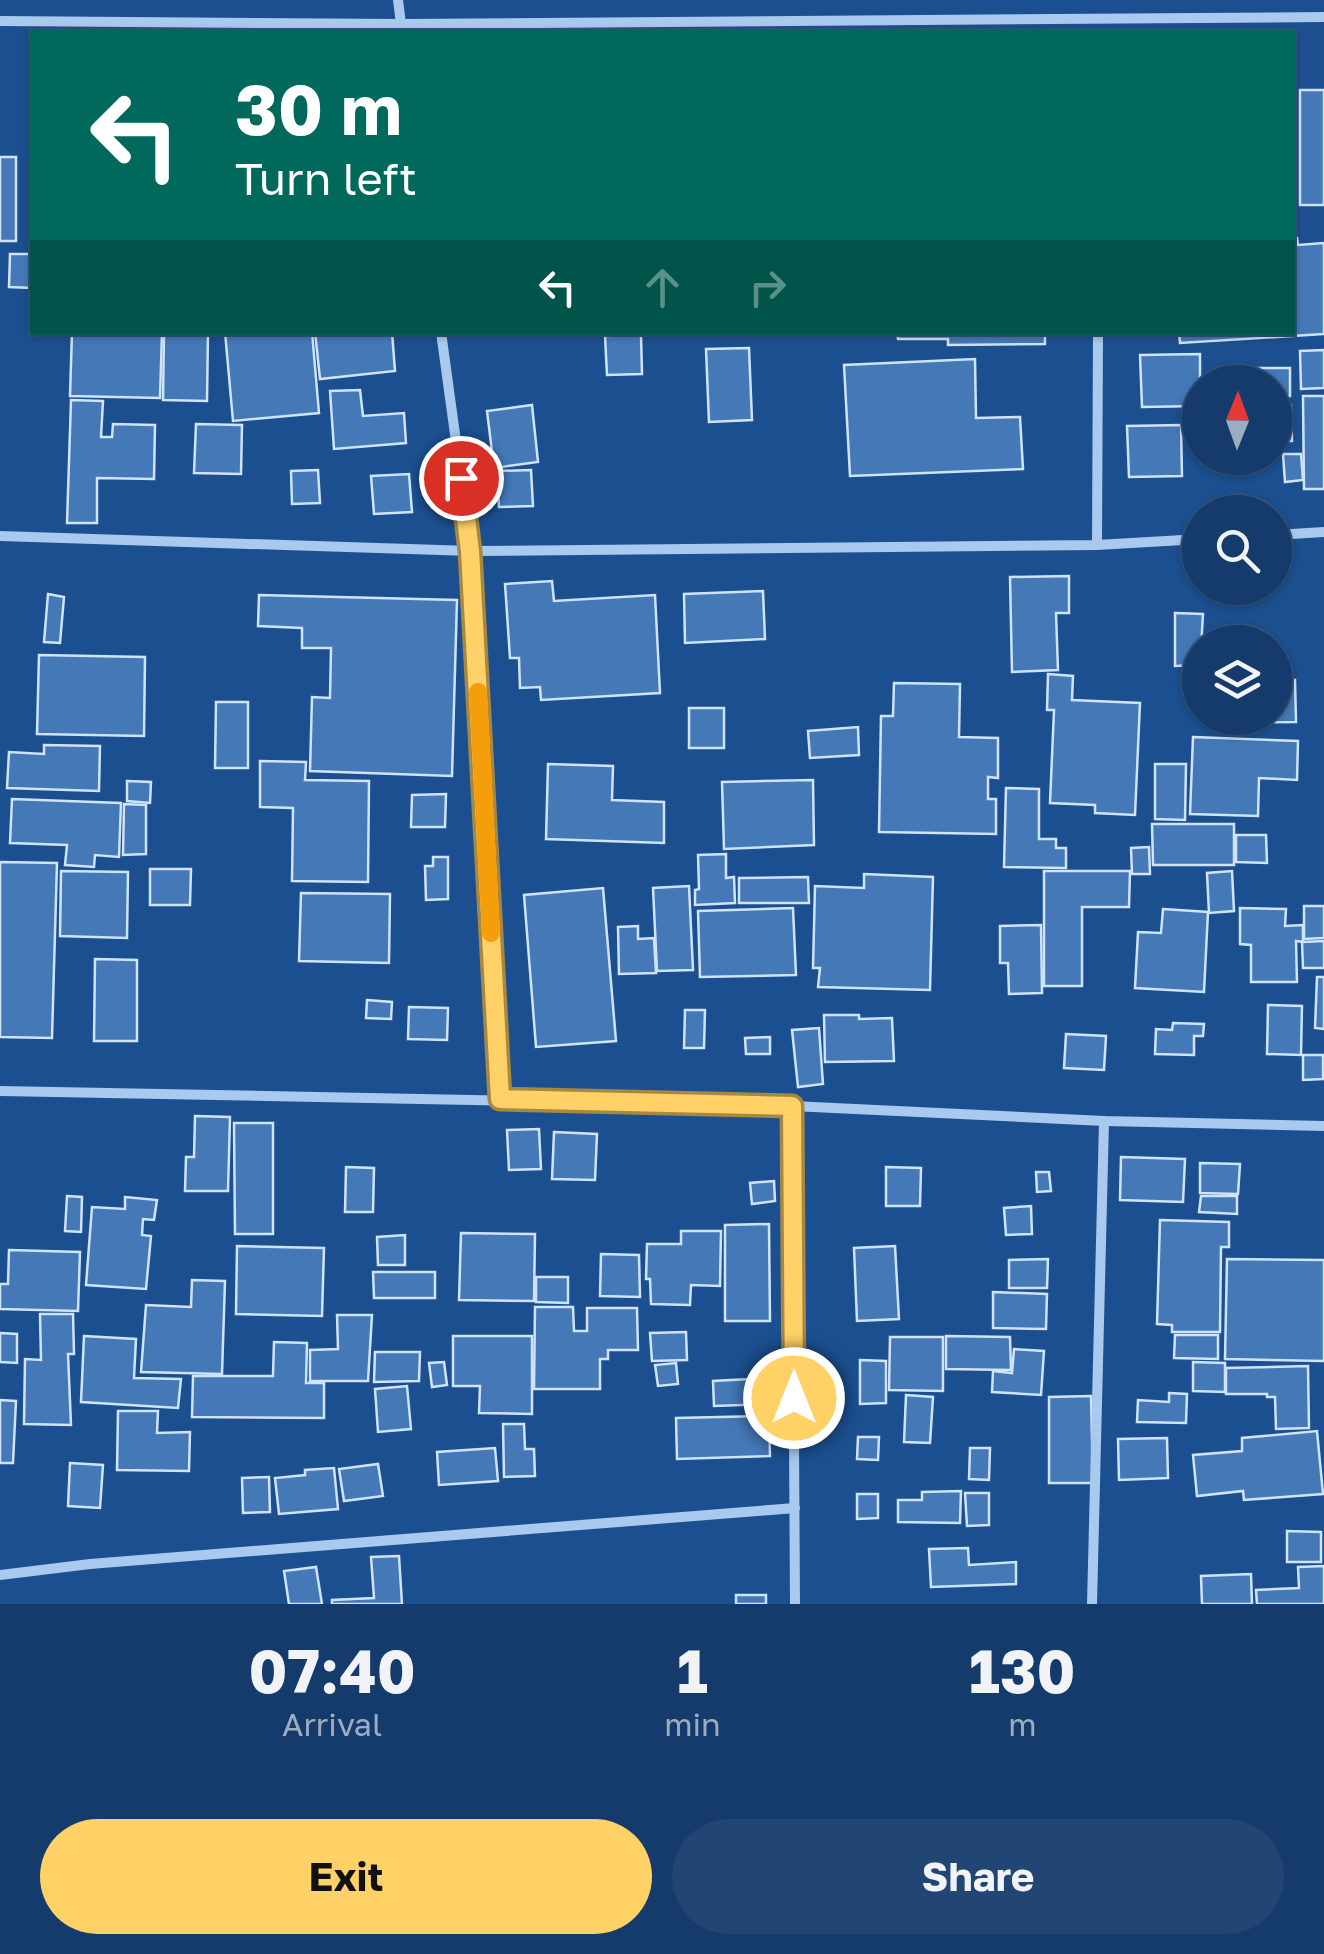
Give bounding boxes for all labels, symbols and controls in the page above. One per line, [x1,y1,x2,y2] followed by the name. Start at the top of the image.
[235,66,402,150] text: 30 m
[70,70,200,200] icon: left
[235,151,417,205] text: Turn left
[530,260,585,315] icon: left
[635,260,690,315] icon: ahead
[740,260,795,315] icon: right
[1182,365,1292,475] north arrow
[1182,365,1292,735] map controls
[419,436,504,521] pin
[434,451,489,506] icon: arrive
[1182,495,1292,605] button: search
[1182,625,1292,735] button: layers
[742,1346,846,1450] position arrow
[248,1634,416,1706] text: 07:40
[677,1634,708,1706] text: 1
[969,1634,1076,1706] text: 130
[282,1705,382,1743] text: Arrival
[664,1705,721,1743] text: min
[1008,1705,1037,1743] text: m
[40,1819,652,1934] button: Exit
[672,1819,1284,1934] button: Share

